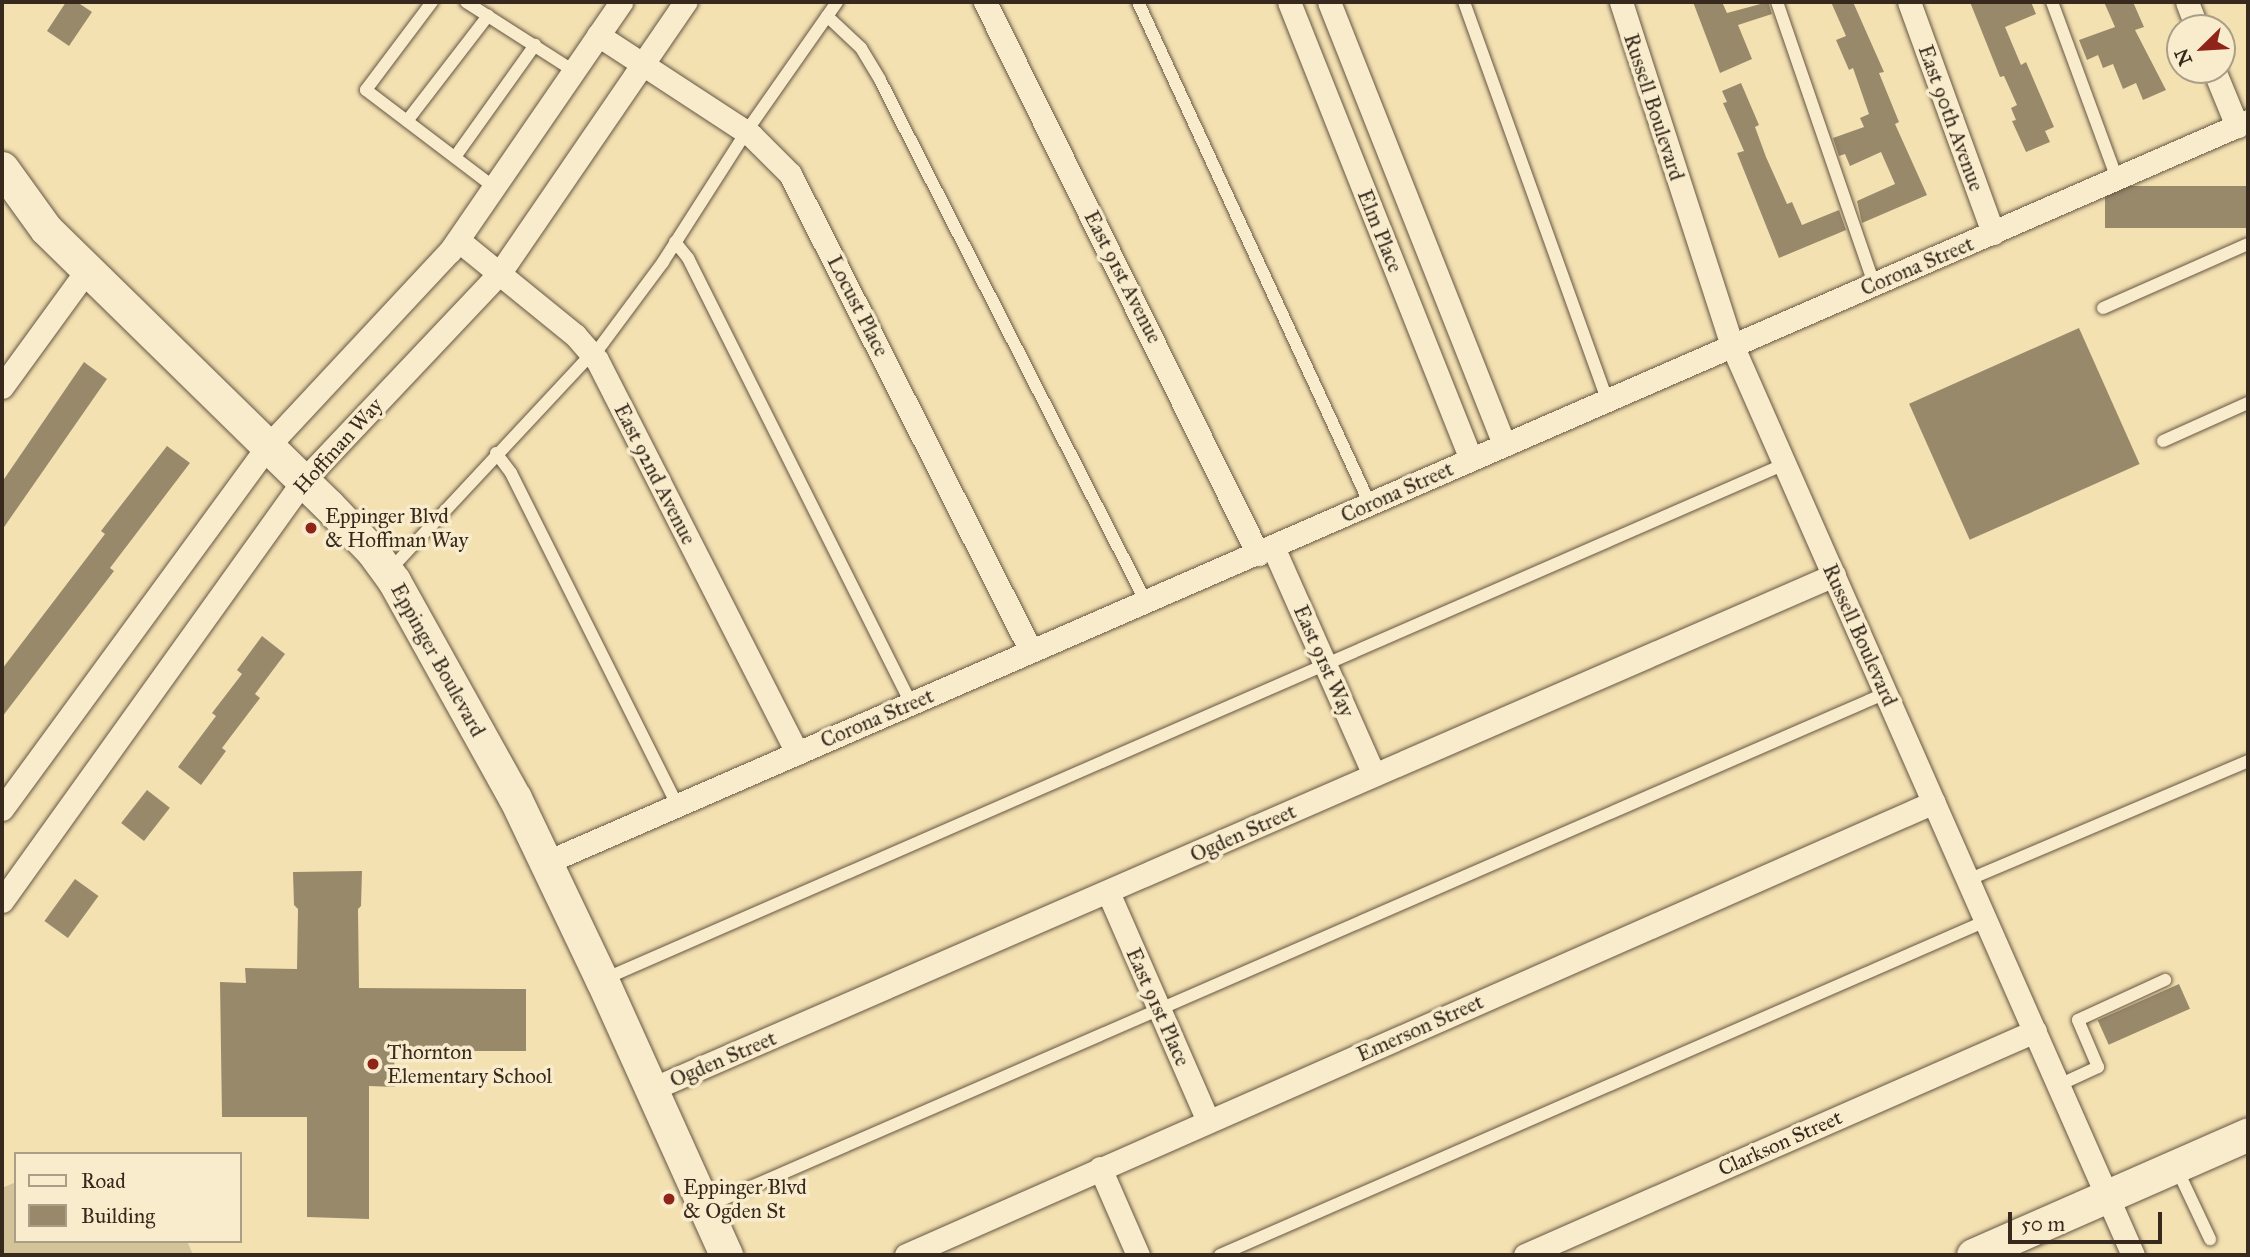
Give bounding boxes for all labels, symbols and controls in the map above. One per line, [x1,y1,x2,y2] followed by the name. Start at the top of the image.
[2166,14,2236,84] north arrow
[1618,30,1690,184] street label: Russell Boulevard
[1913,41,1989,195] street label: East 90th Avenue
[2169,45,2197,69] text: N
[1352,186,1408,276] street label: Elm Place
[1079,206,1167,348] street label: East 91st Avenue
[1857,231,1977,301] street label: Corona Street
[822,251,894,361] street label: Locust Place
[288,393,388,499] street label: Hoffman Way
[609,399,701,549] street label: East 92nd Avenue
[1337,456,1457,528] street label: Corona Street
[325,503,468,553] place label: Eppinger Blvd & Hoffman Way
[303,520,319,536] marker: Eppinger Blvd & Hoffman Way
[1817,560,1903,710] street label: Russell Boulevard
[385,579,491,741] street label: Eppinger Boulevard
[1288,601,1360,721] street label: East 91st Way
[817,683,937,753] street label: Corona Street
[1186,798,1300,868] street label: Ogden Street
[1121,944,1195,1070] street label: East 91st Place
[1353,989,1487,1067] street label: Emerson Street
[666,1025,780,1093] street label: Ogden Street
[387,1039,552,1089] place label: Thornton Elementary School
[365,1056,381,1072] marker: Thornton Elementary School
[1714,1104,1846,1182] street label: Clarkson Street
[14,1152,242,1243] legend
[81,1168,126,1194] text: Road
[683,1174,807,1224] place label: Eppinger Blvd & Ogden St
[661,1191,677,1207] marker: Eppinger Blvd & Ogden St
[2012,1198,2166,1242] scale bar
[81,1203,155,1229] text: Building
[2021,1211,2065,1237] text: 50 m

